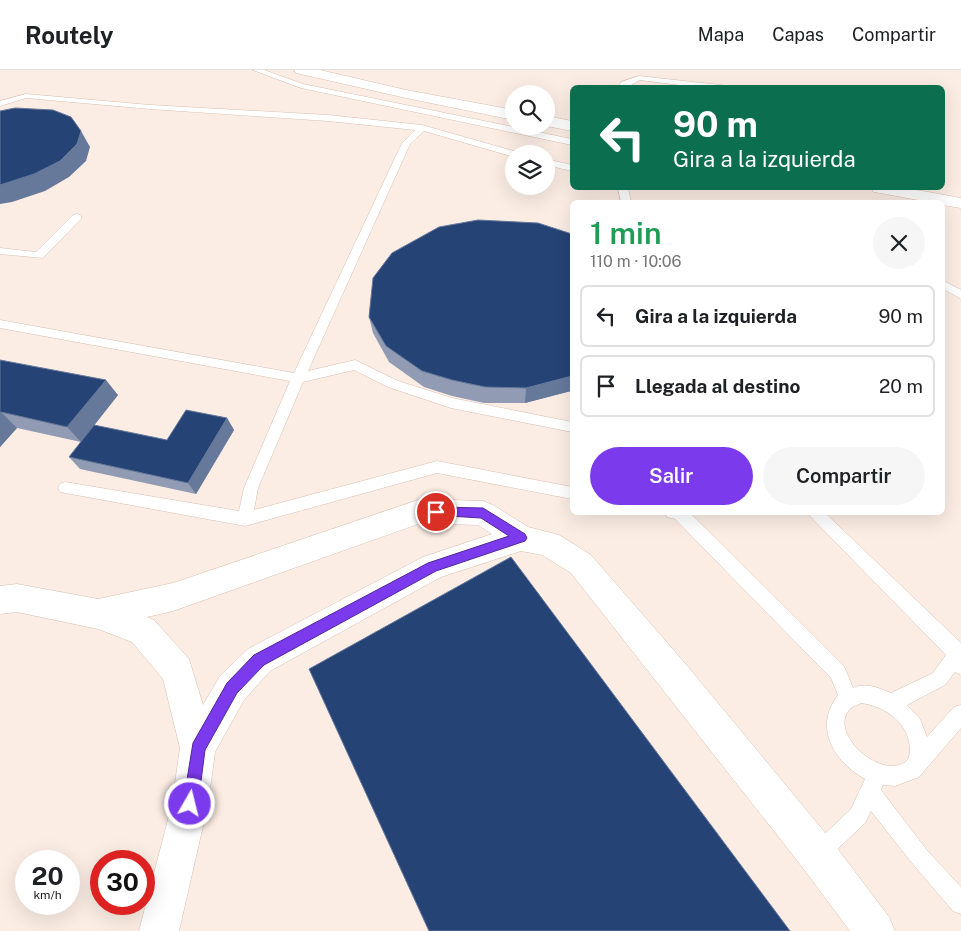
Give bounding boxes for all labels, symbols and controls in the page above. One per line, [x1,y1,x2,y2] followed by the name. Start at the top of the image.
[25,21,114,49] text: Routely
[698,24,744,45] text: Mapa
[772,24,824,45] text: Capas
[852,24,936,45] text: Compartir
[505,85,555,195] map controls
[505,85,555,135] button: search
[673,104,758,145] text: 90 m
[590,105,655,170] icon: left
[505,145,555,195] button: layers
[673,146,856,172] text: Gira a la izquierda
[590,215,661,251] text: 1 min
[873,217,925,269] button: close
[590,252,681,271] text: 110 m · 10:06
[592,302,620,330] icon: left
[635,305,797,327] text: Gira a la izquierda
[879,305,923,327] text: 90 m
[592,372,620,400] icon: arrive
[635,375,800,397] text: Llegada al destino
[879,375,923,397] text: 20 m
[590,447,753,505] button: Salir
[763,447,925,505] button: Compartir
[415,491,457,533] pin
[422,498,450,526] icon: arrive
[163,777,215,829] position arrow
[90,850,155,915] speed limit sign: 30
[32,861,64,891] text: 20
[33,888,62,902] text: km/h

